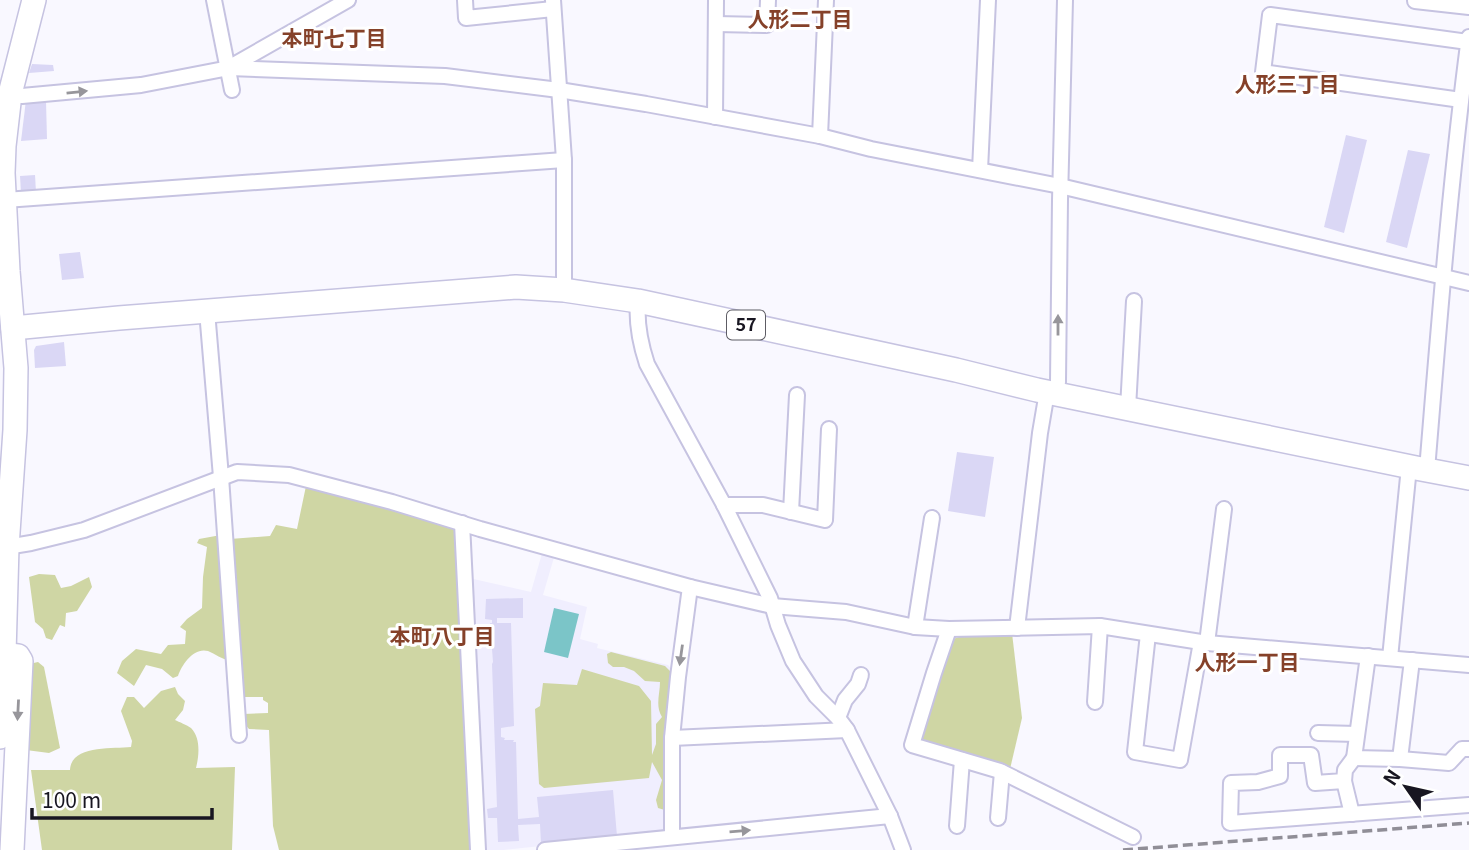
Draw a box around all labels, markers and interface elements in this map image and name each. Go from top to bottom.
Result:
district label: 人形二丁目 [748,3,853,33]
district label: 本町七丁目 [282,22,387,52]
district label: 人形三丁目 [1235,68,1340,98]
one-way arrow [67,86,89,97]
road number: 57 [727,310,765,340]
one-way arrow [1052,314,1064,336]
district label: 本町八丁目 [390,620,495,650]
one-way arrow [675,644,686,666]
district label: 人形一丁目 [1195,646,1300,676]
one-way arrow [13,699,24,721]
north arrow [1371,752,1441,822]
text: N [1375,763,1406,790]
scale bar [32,776,212,820]
text: 100 m [42,784,101,814]
one-way arrow [729,825,751,836]

